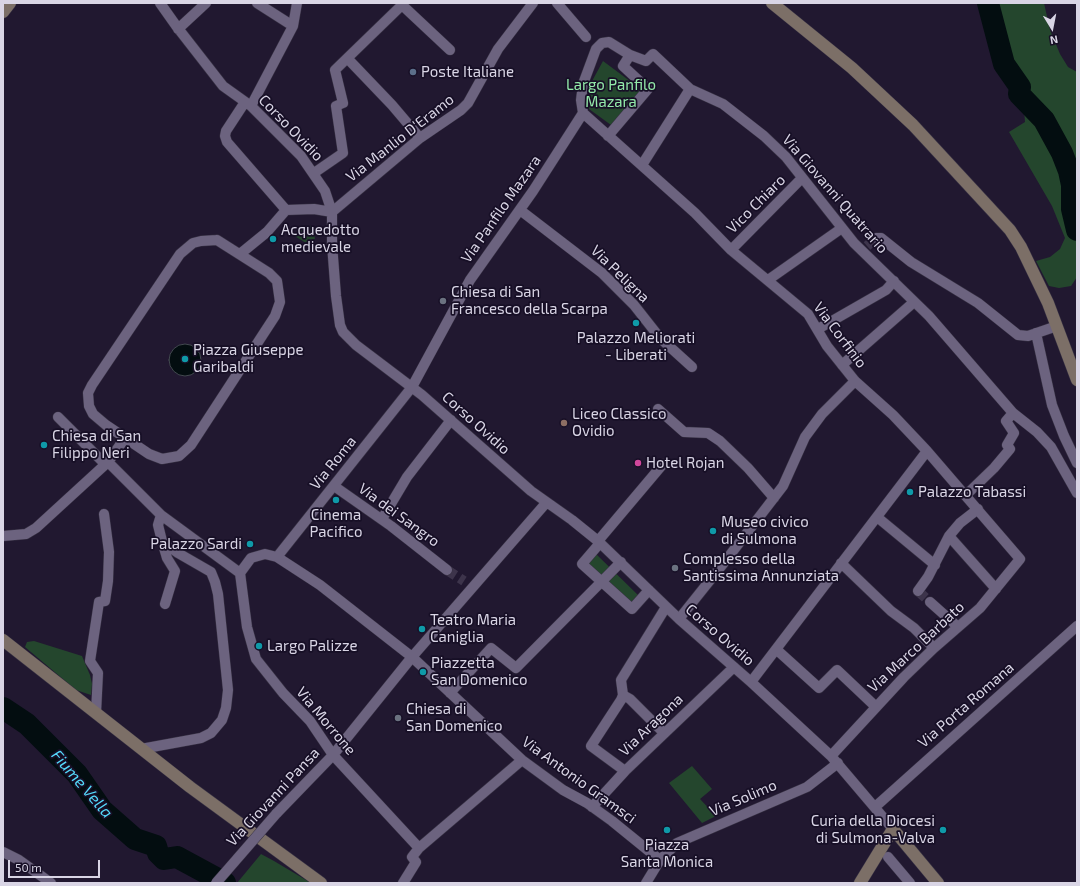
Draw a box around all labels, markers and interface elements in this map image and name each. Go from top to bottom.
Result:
north arrow [1032,8,1072,48]
text: N [1049,33,1059,47]
place label: Poste Italiane [421,63,514,81]
marker: Poste Italiane [408,67,418,77]
park label: Largo Panfilo Mazara [566,76,656,111]
street label: Via Manlio D'Eramo [342,90,458,186]
street label: Corso Ovidio [255,91,327,165]
street label: Via Giovanni Quatrario [778,131,892,257]
street label: Via Panfilo Mazara [457,152,545,266]
street label: Vico Chiaro [723,171,789,237]
place label: Acquedotto medievale [281,221,360,256]
marker: Acquedotto medievale [268,234,278,244]
street label: Via Peligna [587,242,653,306]
place label: Chiesa di San Francesco della Scarpa [451,283,608,318]
marker: Chiesa di San Francesco della Scarpa [438,296,448,306]
street label: Via Corfinio [809,299,871,371]
marker: Palazzo Meliorati - Liberati [631,318,641,328]
place label: Palazzo Meliorati - Liberati [577,329,695,364]
place label: Piazza Giuseppe Garibaldi [193,341,304,376]
marker: Piazza Giuseppe Garibaldi [180,354,190,364]
street label: Corso Ovidio [438,388,514,458]
place label: Liceo Classico Ovidio [572,405,666,440]
marker: Liceo Classico Ovidio [559,418,569,428]
place label: Chiesa di San Filippo Neri [52,427,141,462]
street label: Via Roma [306,433,360,493]
marker: Chiesa di San Filippo Neri [39,440,49,450]
place label: Hotel Rojan [646,454,725,472]
marker: Hotel Rojan [633,458,643,468]
street label: Via dei Sangro [355,479,443,551]
place label: Palazzo Tabassi [918,483,1026,501]
marker: Palazzo Tabassi [905,487,915,497]
marker: Cinema Pacifico [331,495,341,505]
place label: Cinema Pacifico [310,506,362,541]
place label: Museo civico di Sulmona [721,513,809,548]
marker: Museo civico di Sulmona [708,526,718,536]
place label: Palazzo Sardi [150,535,242,553]
marker: Palazzo Sardi [245,539,255,549]
place label: Complesso della Santissima Annunziata [683,550,839,585]
marker: Complesso della Santissima Annunziata [670,563,680,573]
street label: Via Marco Barbato [864,598,968,696]
street label: Corso Ovidio [682,600,758,670]
place label: Teatro Maria Caniglia [430,611,516,646]
marker: Teatro Maria Caniglia [417,624,427,634]
place label: Largo Palizze [267,637,358,655]
marker: Largo Palizze [254,641,264,651]
place label: Piazzetta San Domenico [431,654,528,689]
street label: Via Porta Romana [914,658,1018,752]
marker: Piazzetta San Domenico [418,667,428,677]
street label: Via Morrone [292,683,360,759]
street label: Via Aragona [615,690,687,760]
place label: Chiesa di San Domenico [406,700,503,735]
marker: Chiesa di San Domenico [393,713,403,723]
street label: Via Antonio Gramsci [518,733,640,827]
street label: Via Giovanni Pansa [223,744,323,850]
water label: Fiume Vella [47,746,117,822]
street label: Via Solimo [707,776,779,820]
place label: Curia della Diocesi di Sulmona-Valva [811,812,935,847]
marker: Piazza Santa Monica [662,825,672,835]
marker: Curia della Diocesi di Sulmona-Valva [938,825,948,835]
place label: Piazza Santa Monica [621,836,713,871]
scale bar [10,852,102,878]
text: 50 m [15,860,42,874]

